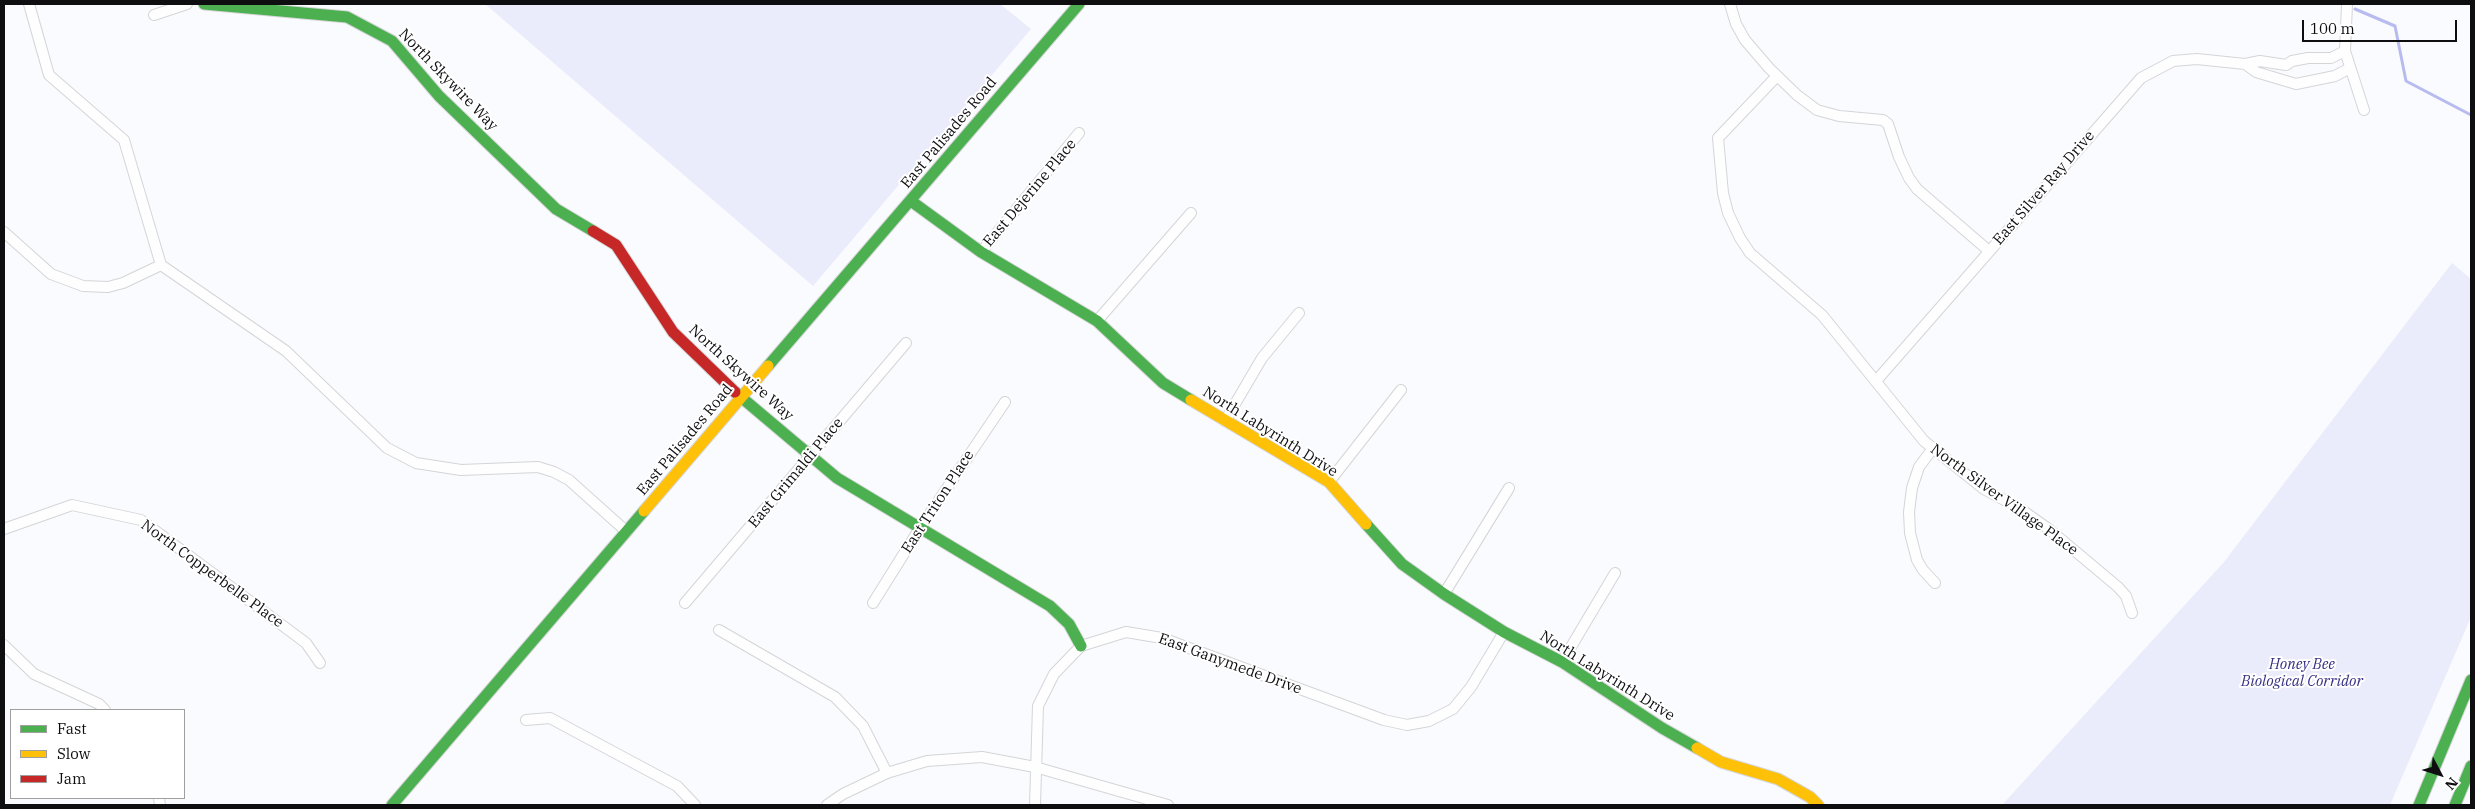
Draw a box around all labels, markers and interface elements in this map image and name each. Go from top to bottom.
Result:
scale bar [2305,10,2460,42]
text: 100 m [2310,19,2355,38]
street label: North Skywire Way [395,25,501,135]
street label: East Palisades Road [897,74,1001,192]
street label: East Silver Ray Drive [1990,127,2098,249]
street label: East Dejerine Place [980,135,1080,251]
street label: North Skywire Way [685,321,797,425]
street label: East Palisades Road [633,381,737,499]
street label: North Labyrinth Drive [1199,383,1341,481]
street label: East Grimaldi Place [745,414,847,532]
street label: North Silver Village Place [1927,440,2081,560]
street label: East Triton Place [898,447,978,557]
street label: North Copperbelle Place [137,516,287,632]
street label: North Labyrinth Drive [1536,627,1678,725]
street label: East Ganymede Drive [1156,630,1304,698]
park label: Honey Bee Biological Corridor [2241,656,2363,691]
legend [10,709,185,799]
text: Fast [57,719,87,738]
text: Slow [57,744,90,763]
north arrow [2415,749,2465,799]
text: Jam [57,769,86,788]
text: N [2441,774,2462,794]

